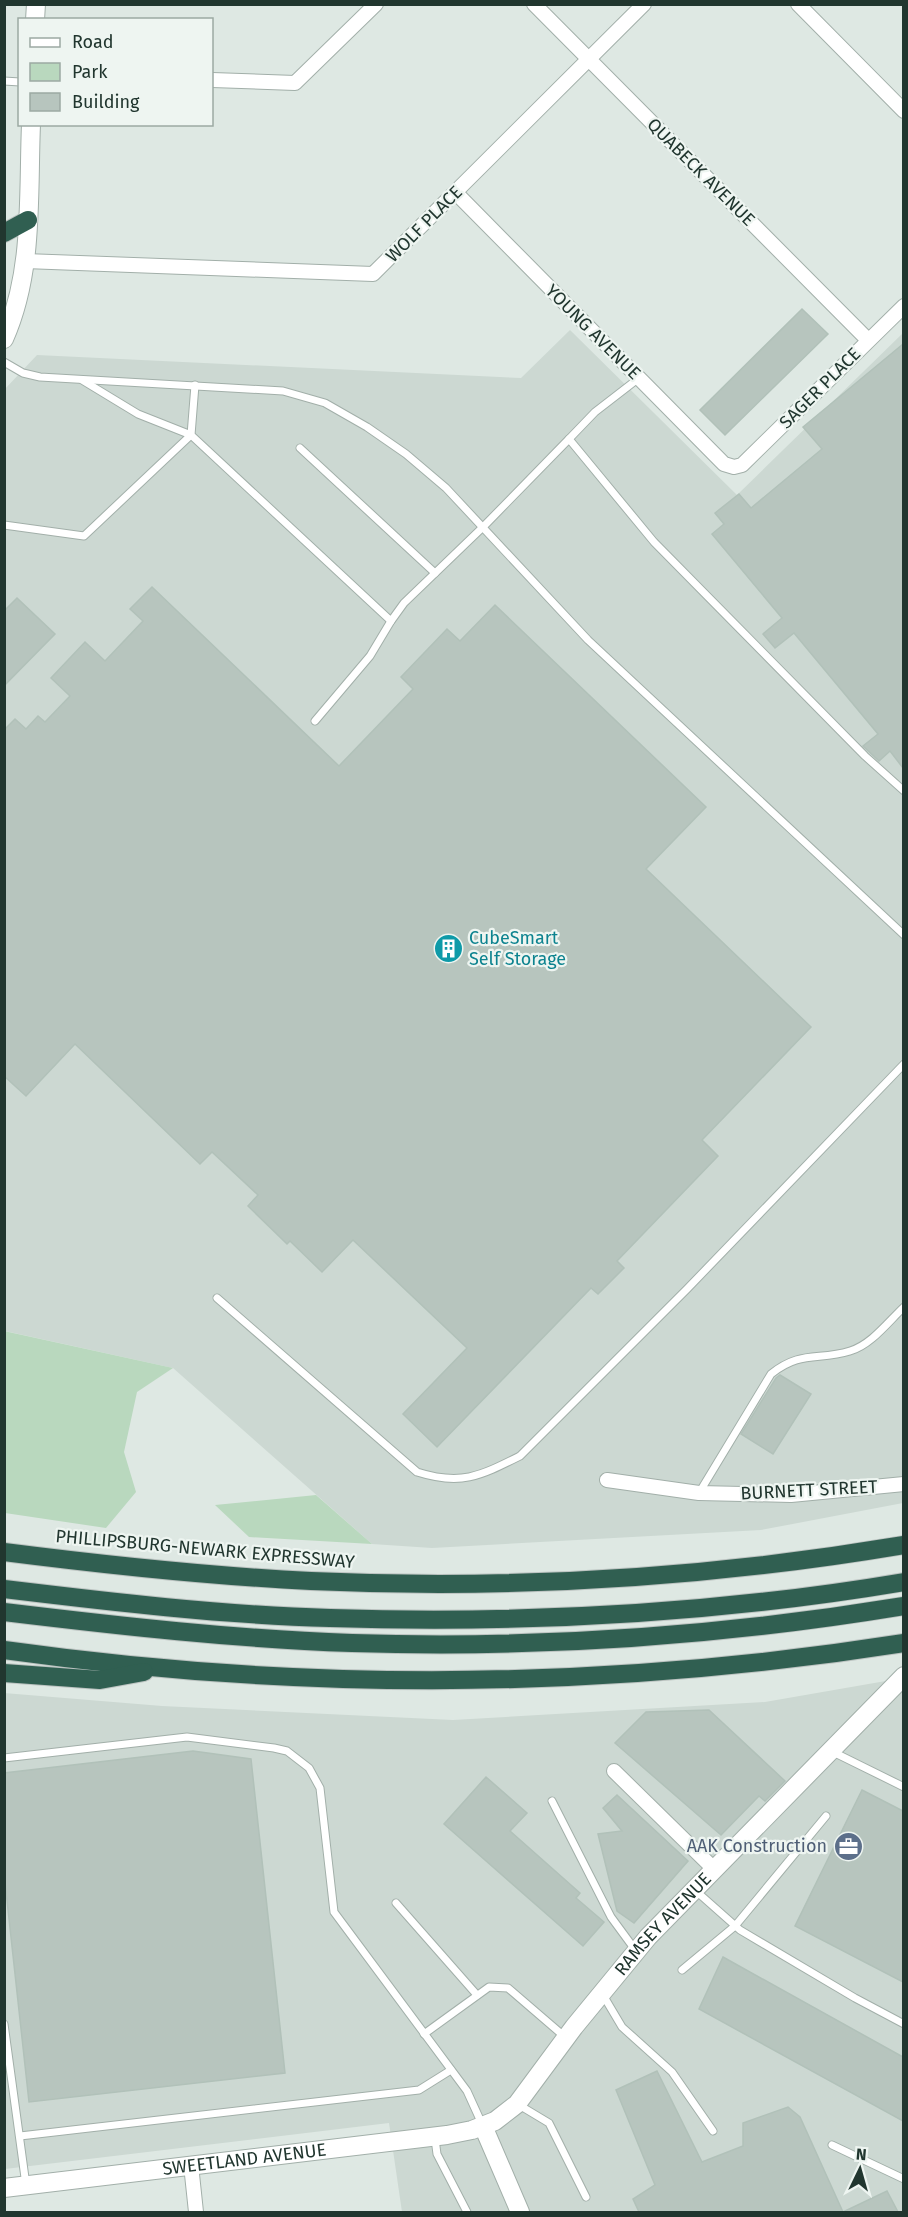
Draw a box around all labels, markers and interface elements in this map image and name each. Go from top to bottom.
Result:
legend [18,18,213,126]
text: Road [72,31,114,53]
text: Park [72,61,108,83]
text: Building [72,91,140,113]
street label: QUABECK AVENUE [642,113,760,231]
street label: WOLF PLACE [381,181,467,267]
street label: YOUNG AVENUE [541,280,645,384]
street label: SAGER PLACE [775,343,865,433]
place label: CubeSmart Self Storage [469,927,566,970]
building icon: CubeSmart Self Storage [432,932,464,964]
street label: BURNETT STREET [740,1475,879,1505]
street label: PHILLIPSBURG-NEWARK EXPRESSWAY [54,1525,356,1573]
office icon: AAK Construction [832,1830,864,1862]
place label: AAK Construction [687,1835,827,1857]
street label: RAMSEY AVENUE [610,1868,716,1980]
street label: SWEETLAND AVENUE [161,2139,327,2180]
north arrow [830,2139,890,2199]
text: N [855,2145,867,2164]

